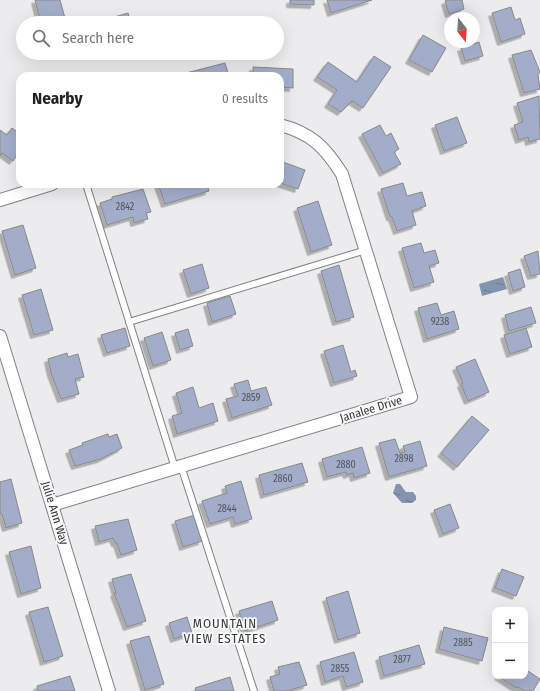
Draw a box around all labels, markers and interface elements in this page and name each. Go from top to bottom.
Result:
north arrow [444,12,480,48]
search box [16,16,284,60]
icon: search [30,27,52,49]
text: Search here [62,29,134,47]
text: Nearby [32,88,83,109]
text: 0 results [222,91,268,106]
house number: 2842 [116,201,135,213]
house number: 9238 [431,316,449,328]
house number: 2859 [242,392,260,404]
street label: Janalee Drive [338,393,404,425]
house number: 2898 [394,453,414,465]
house number: 2880 [336,459,356,471]
house number: 2860 [273,473,293,485]
street label: Julie Ann Way [39,479,72,547]
house number: 2844 [217,503,237,515]
map controls [492,607,528,679]
button: + [492,607,528,643]
district label: MOUNTAIN VIEW ESTATES [183,616,267,646]
house number: 2885 [454,637,473,649]
button: − [492,643,528,679]
house number: 2877 [393,654,411,666]
house number: 2855 [331,663,350,675]

